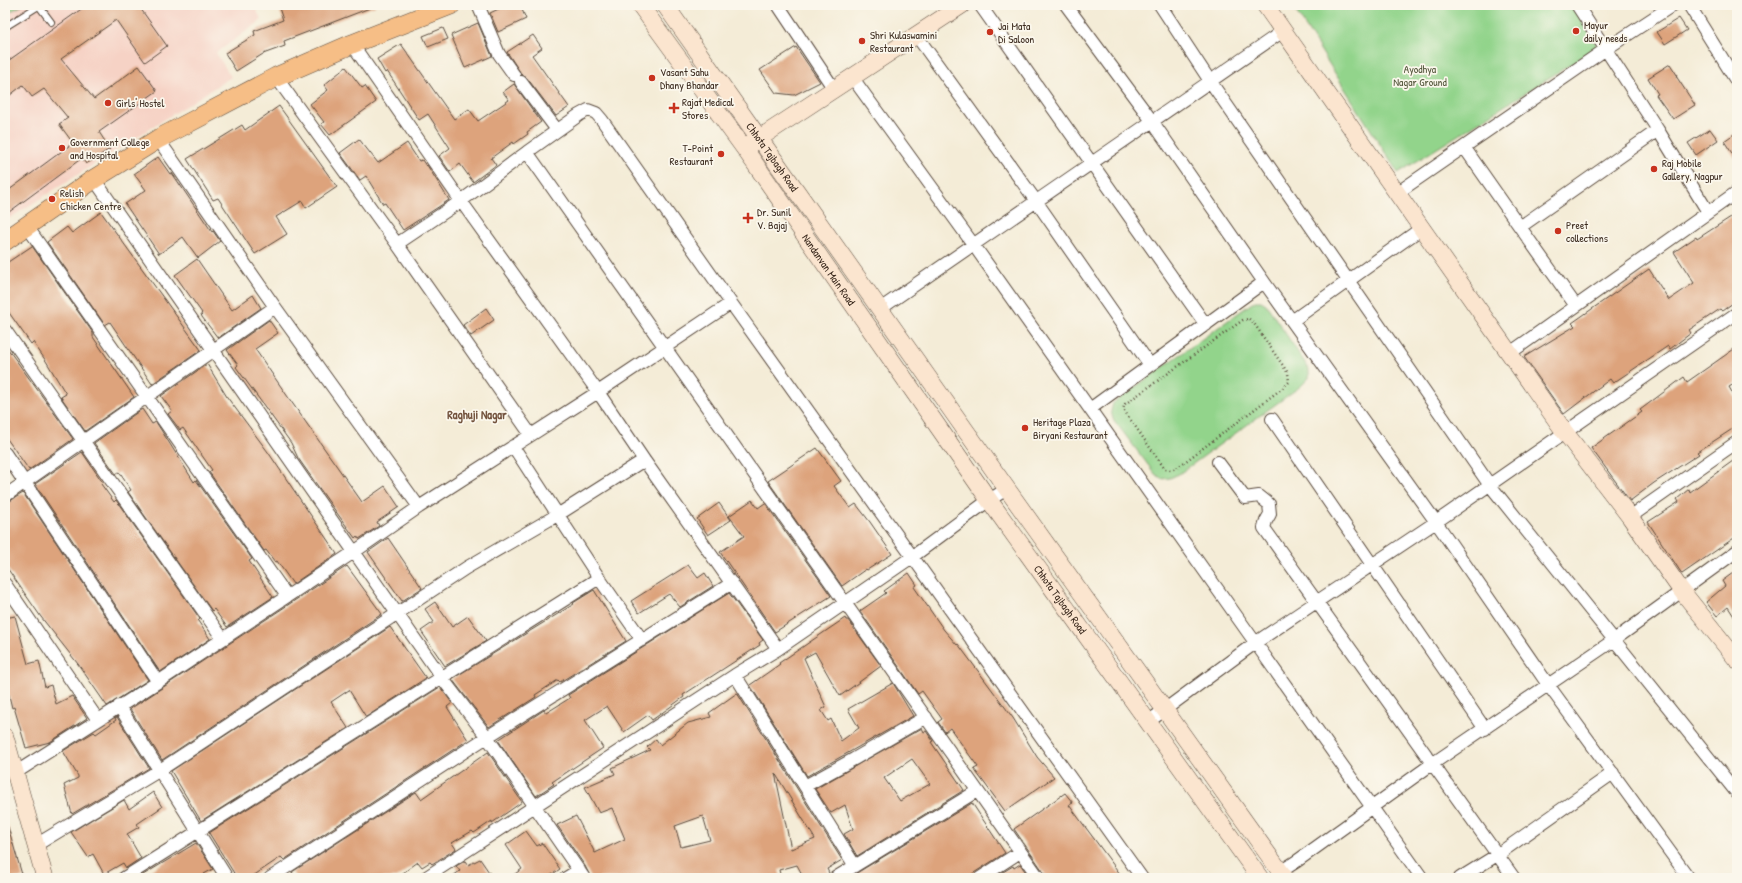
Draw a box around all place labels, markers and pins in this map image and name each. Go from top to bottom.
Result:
place label: Mayur daily needs [1584,18,1627,45]
place label: Jai Mata Di Saloon [998,19,1034,46]
marker: Mayur daily needs [1571,26,1581,36]
marker: Jai Mata Di Saloon [985,27,995,37]
place label: Shri Kulaswamini Restaurant [870,28,937,55]
marker: Shri Kulaswamini Restaurant [857,36,867,46]
place label: Vasant Sahu Dhany Bhandar [660,65,719,92]
marker: Vasant Sahu Dhany Bhandar [647,73,657,83]
place label: Rajat Medical Stores [682,95,734,122]
place label: Girls' Hostel [116,96,164,110]
marker: Girls' Hostel [103,98,113,108]
marker: Rajat Medical Stores [669,103,679,113]
place label: Government College and Hospital [70,135,150,162]
place label: T-Point Restaurant [670,141,713,168]
marker: Government College and Hospital [57,143,67,153]
marker: T-Point Restaurant [716,149,726,159]
place label: Raj Mobile Gallery, Nagpur [1662,156,1724,183]
marker: Raj Mobile Gallery, Nagpur [1649,164,1659,174]
place label: Relish Chicken Centre [60,186,122,213]
marker: Relish Chicken Centre [47,194,57,204]
place label: Dr. Sunil V. Bajaj [757,205,791,232]
marker: Dr. Sunil V. Bajaj [742,212,754,224]
place label: Preet collections [1566,218,1608,245]
marker: Preet collections [1553,226,1563,236]
place label: Heritage Plaza Biryani Restaurant [1033,415,1108,442]
marker: Heritage Plaza Biryani Restaurant [1020,423,1030,433]

